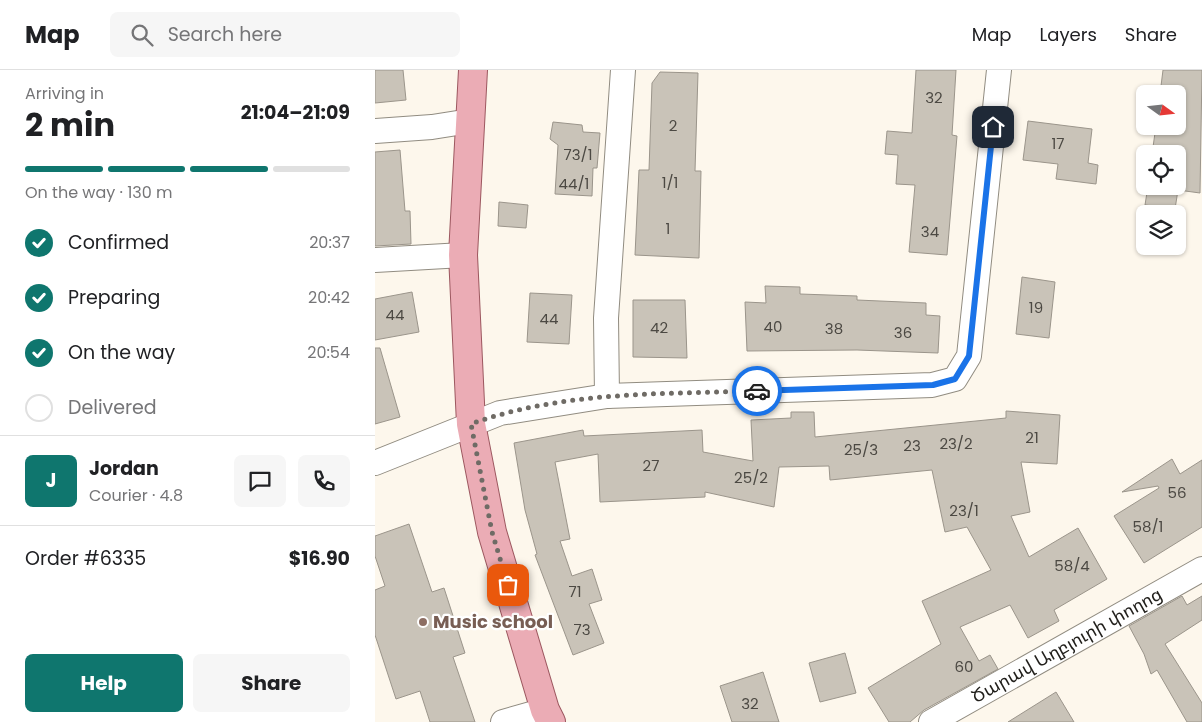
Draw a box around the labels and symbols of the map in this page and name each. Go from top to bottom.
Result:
north arrow [1136,85,1186,135]
house number: 32 [925,87,943,108]
pin [972,106,1014,148]
house number: 2 [669,115,677,136]
house number: 17 [1052,133,1065,154]
house number: 73/1 [564,144,592,165]
house number: 1/1 [662,172,678,193]
house number: 44/1 [559,173,589,194]
house number: 1 [666,218,670,239]
house number: 34 [921,221,939,242]
house number: 19 [1029,297,1043,318]
house number: 44 [386,304,404,325]
house number: 44 [540,308,558,329]
house number: 40 [764,316,782,337]
house number: 42 [650,317,668,338]
house number: 38 [825,318,843,339]
house number: 36 [894,322,912,343]
courier [732,366,782,416]
house number: 21 [1025,427,1039,448]
house number: 23/2 [939,433,973,454]
house number: 23 [903,435,921,456]
house number: 25/3 [844,439,878,460]
house number: 27 [643,455,659,476]
house number: 25/2 [734,467,768,488]
house number: 56 [1168,482,1186,503]
house number: 23/1 [949,500,979,521]
house number: 58/1 [1133,516,1163,537]
house number: 58/4 [1054,555,1090,576]
pin [487,564,529,606]
house number: 71 [569,581,582,602]
street label: Ծարավ Աղբյուրի փողոց [967,581,1166,709]
place label: Music school [433,609,553,634]
marker: Music school [417,616,429,628]
house number: 73 [573,619,591,640]
house number: 60 [955,656,973,677]
house number: 32 [741,693,759,714]

